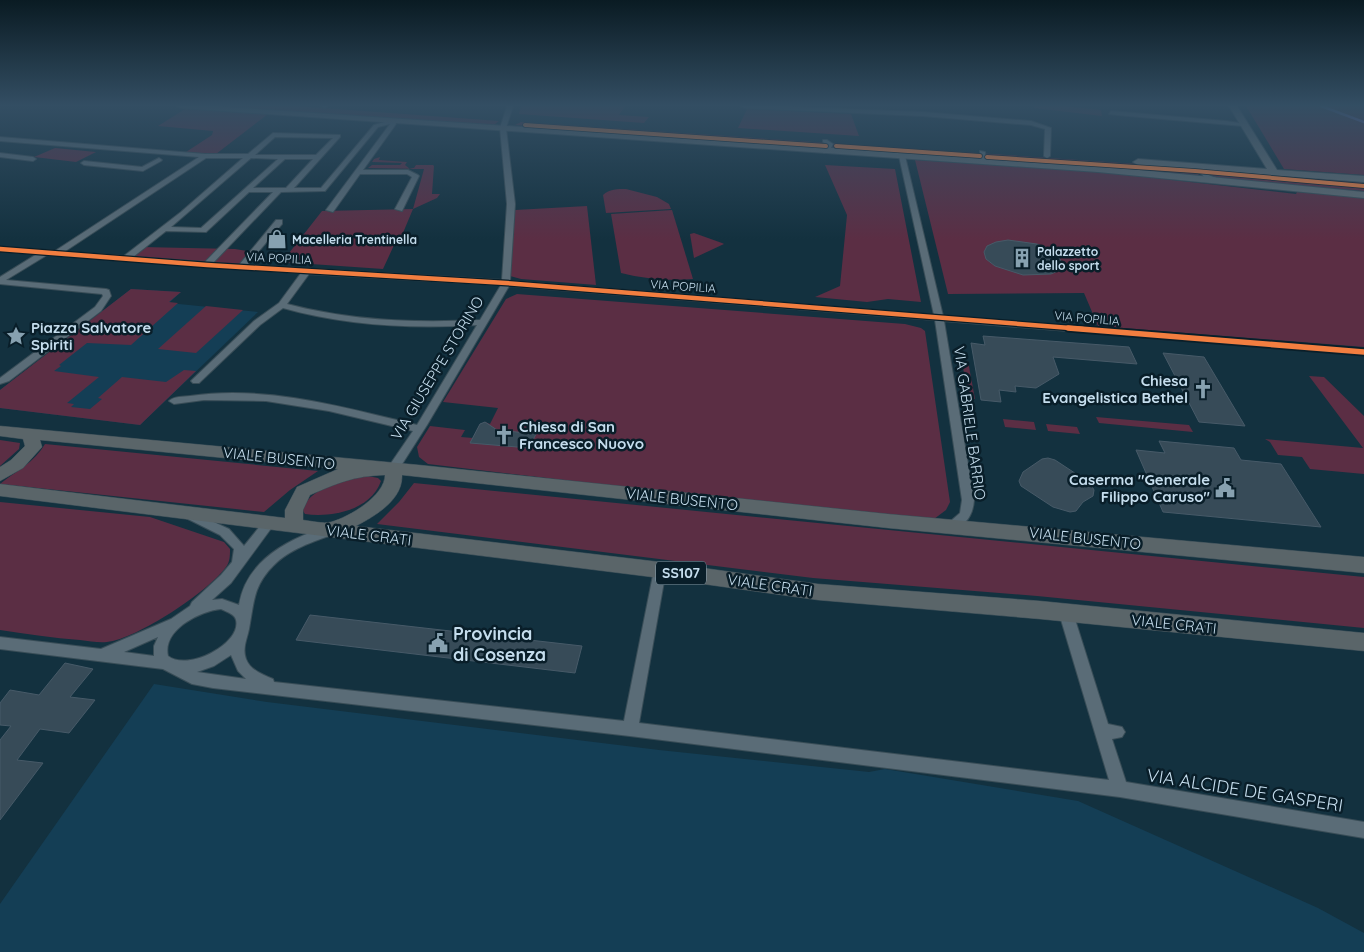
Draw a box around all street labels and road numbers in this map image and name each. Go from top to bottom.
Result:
street label: VIA POPILIA [246,249,312,267]
street label: VIA POPILIA [650,276,717,296]
street label: VIA GIUSEPPE STORINO [386,293,488,443]
street label: VIA POPILIA [1054,308,1121,328]
street label: VIA GABRIELE BARRIO [950,345,990,501]
street label: VIALE BUSENTO [222,443,336,473]
street label: VIALE BUSENTO [625,484,739,514]
street label: VIALE CRATI [325,520,413,550]
street label: VIALE BUSENTO [1028,523,1142,553]
road number: SS107 [656,562,706,584]
street label: VIALE CRATI [726,570,814,600]
street label: VIALE CRATI [1130,610,1218,638]
street label: VIA ALCIDE DE GASPERI [1145,763,1345,817]

